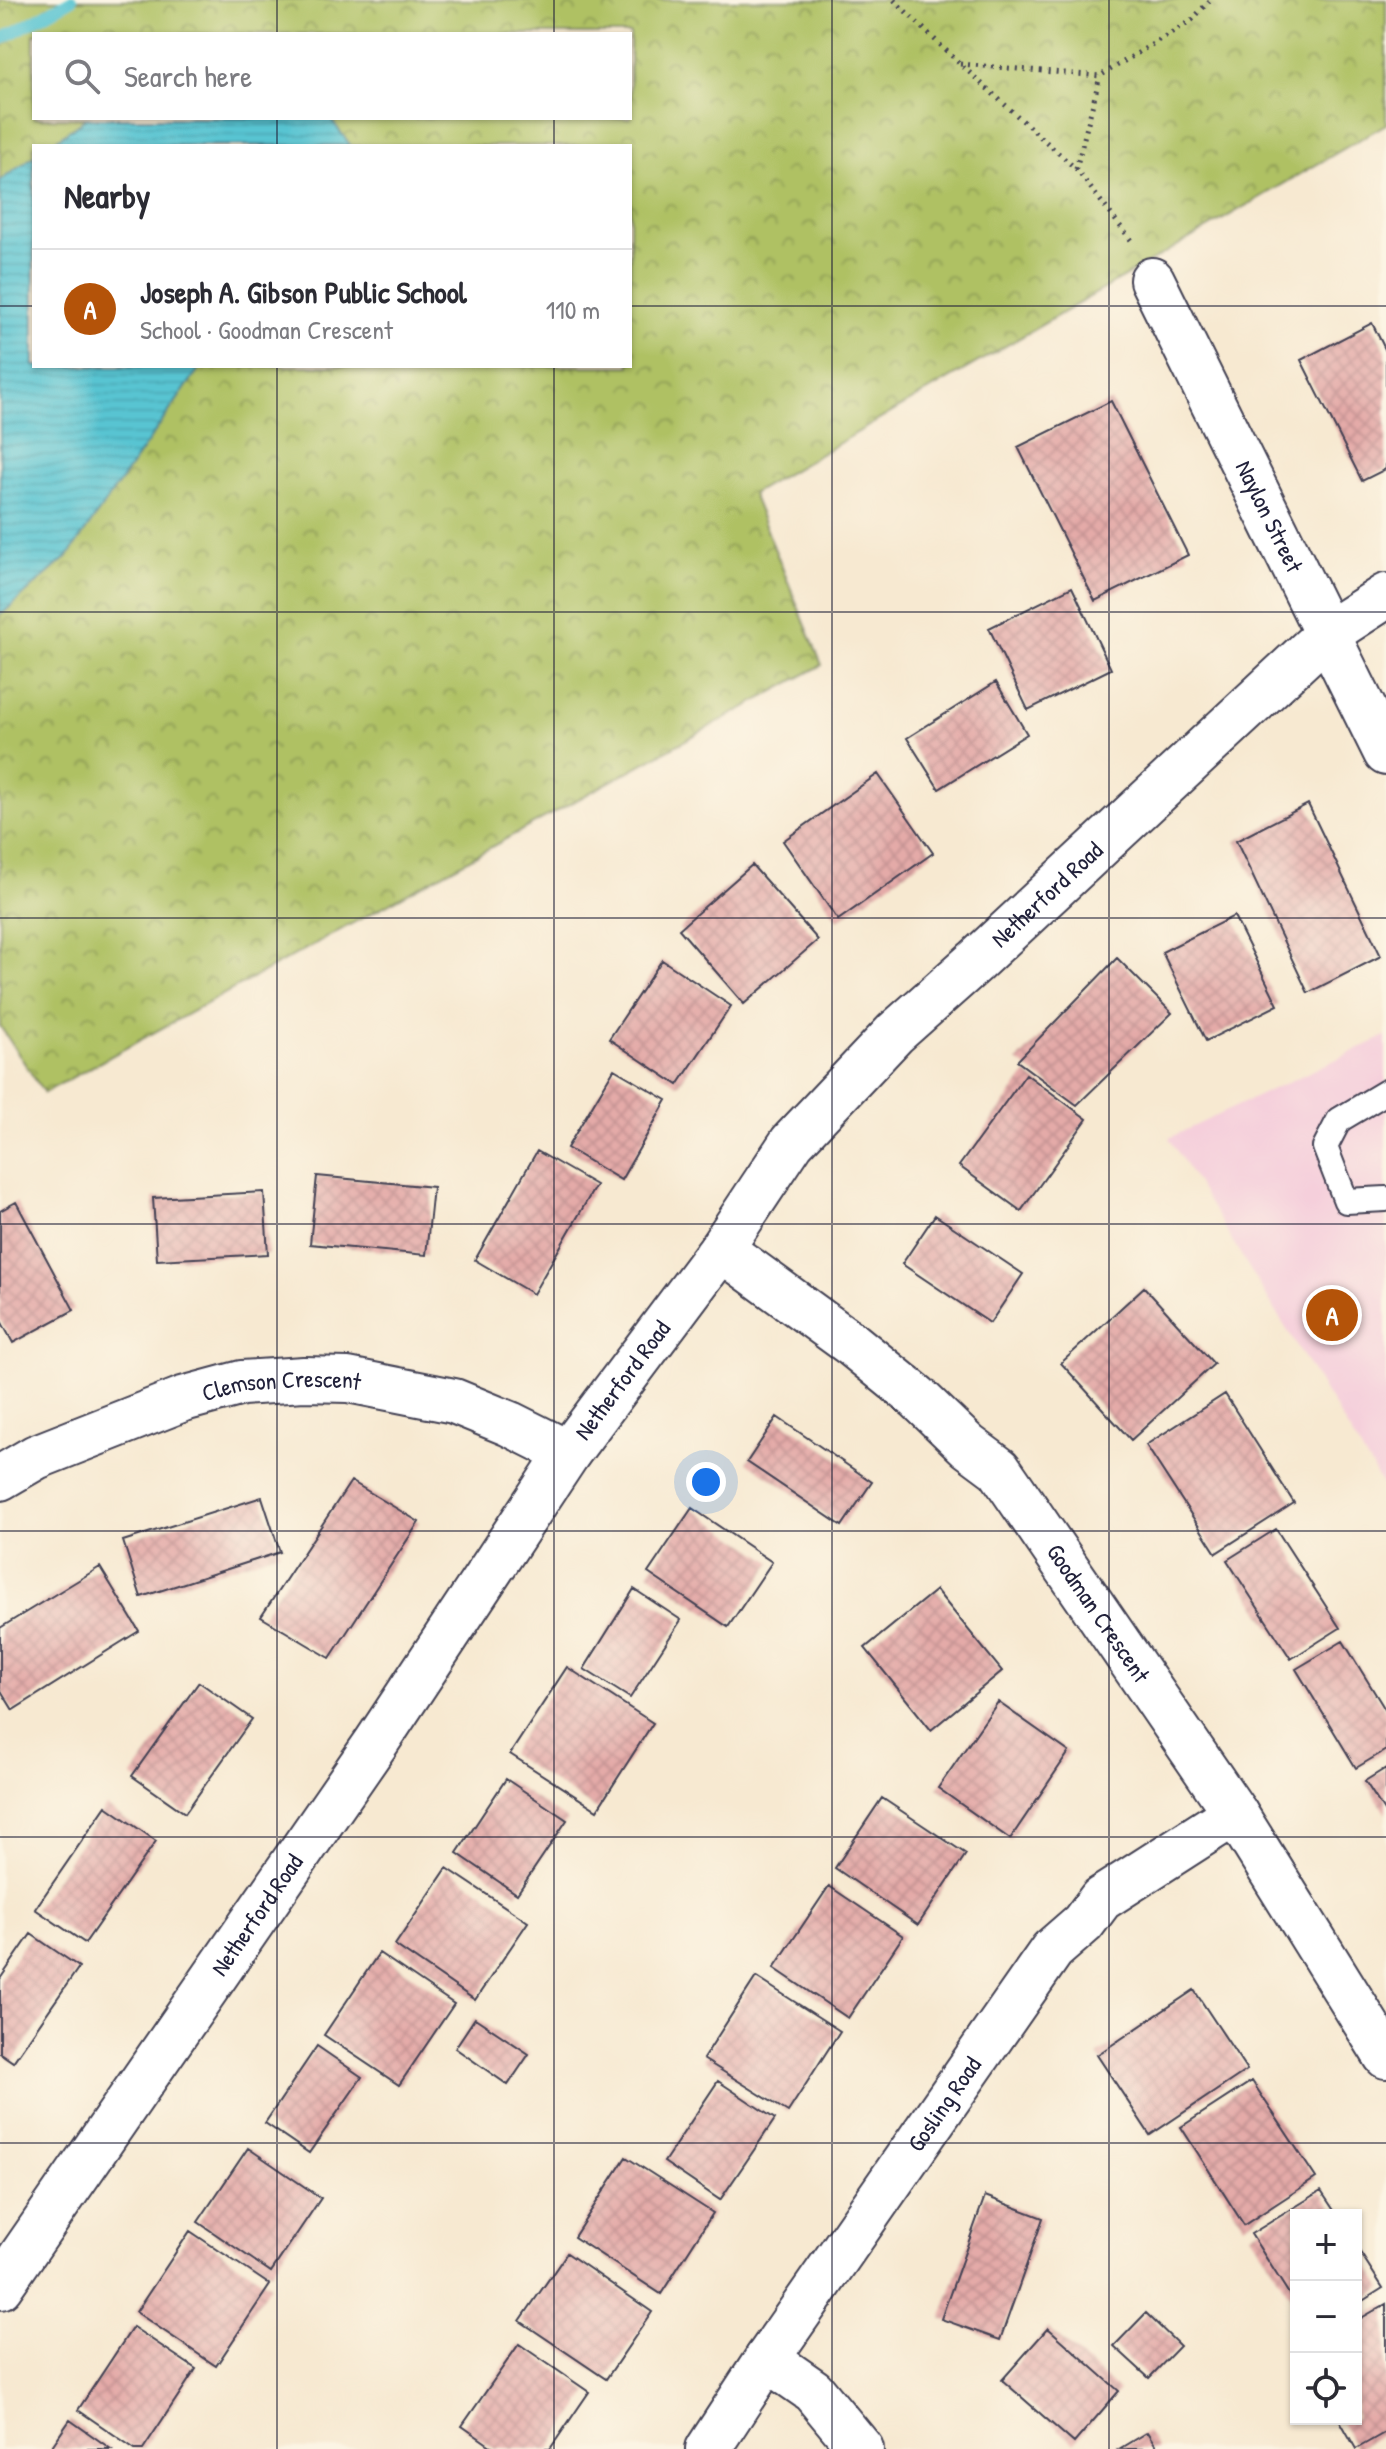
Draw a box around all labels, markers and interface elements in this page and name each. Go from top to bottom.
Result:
search box [32,32,632,120]
icon: search [60,54,104,98]
text: Search here [124,56,252,96]
text: Nearby [64,173,150,219]
text: Joseph A. Gibson Public School [140,272,467,312]
text: A [84,292,96,327]
text: 110 m [546,292,600,327]
text: School · Goodman Crescent [140,312,393,347]
street label: Naylon Street [1229,455,1311,578]
street label: Netherford Road [984,834,1109,954]
pin: A [1306,1285,1358,1345]
street label: Netherford Road [567,1314,677,1446]
street label: Clemson Crescent [198,1362,365,1408]
your location [686,1462,726,1502]
street label: Goodman Crescent [1040,1537,1158,1689]
street label: Netherford Road [203,1847,310,1982]
street label: Gosling Road [899,2050,988,2158]
map controls [1290,2209,1362,2425]
button: + [1290,2209,1362,2281]
button: − [1290,2281,1362,2353]
button: locate [1290,2353,1362,2425]

